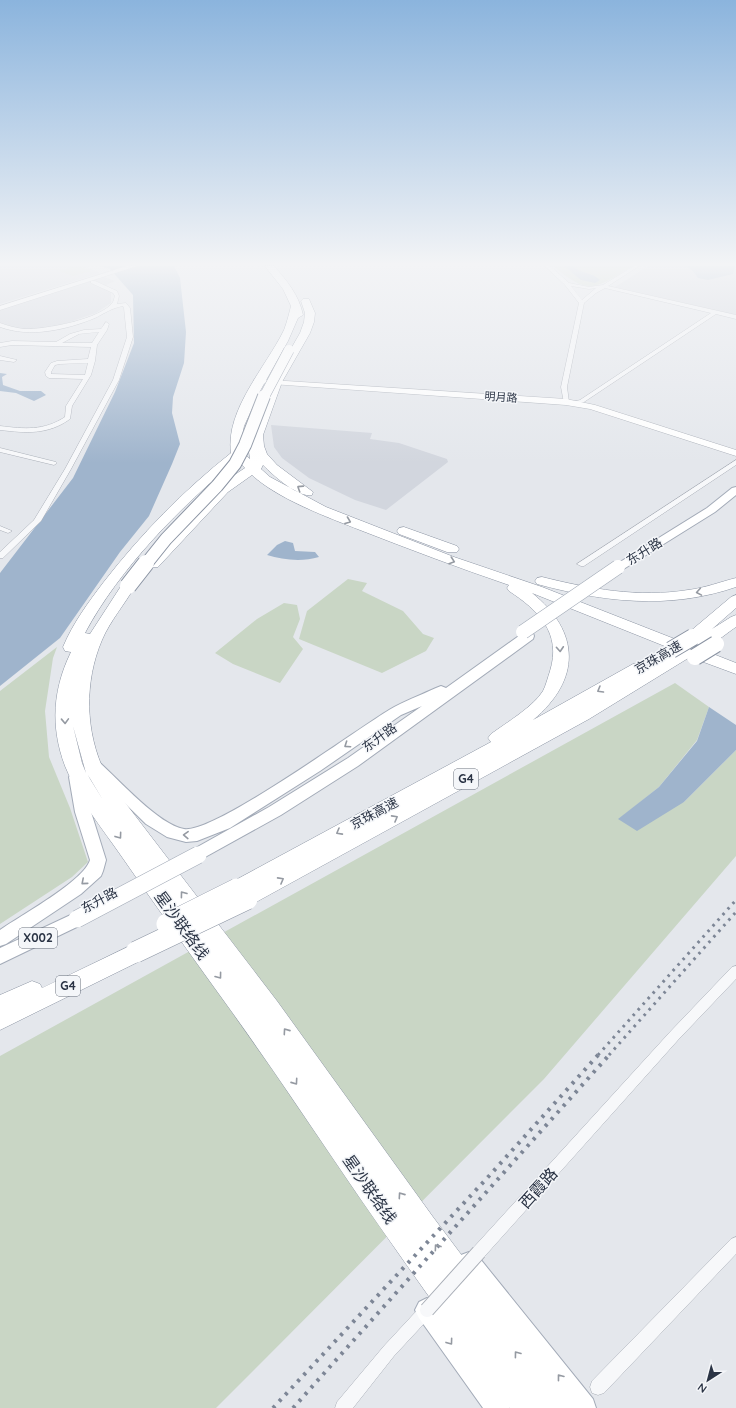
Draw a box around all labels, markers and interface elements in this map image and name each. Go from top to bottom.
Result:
street label: 明月路 [484,389,518,405]
one-way arrow [298,486,305,493]
one-way arrow [344,517,351,525]
street label: 东升路 [623,534,665,568]
one-way arrow [449,556,456,565]
one-way arrow [695,587,702,596]
street label: 京珠高速 [631,637,685,677]
one-way arrow [556,646,565,652]
one-way arrow [597,685,604,692]
one-way arrow [60,718,69,724]
street label: 东升路 [359,719,399,755]
one-way arrow [344,740,351,748]
road number: G4 [454,769,478,789]
street label: 京珠高速 [347,794,401,832]
one-way arrow [391,815,398,822]
one-way arrow [336,828,343,835]
one-way arrow [183,831,189,839]
one-way arrow [114,832,121,839]
one-way arrow [81,877,89,885]
one-way arrow [277,878,284,885]
street label: 东升路 [78,884,120,916]
street label: 星沙联络线 [150,887,214,963]
one-way arrow [180,891,187,898]
road number: X002 [19,928,57,948]
one-way arrow [215,972,222,979]
road number: G4 [56,976,80,996]
one-way arrow [283,1028,291,1035]
one-way arrow [290,1077,297,1084]
street label: 星沙联络线 [339,1150,401,1228]
street label: 西霞路 [515,1163,561,1213]
one-way arrow [398,1192,406,1199]
one-way arrow [435,1244,442,1251]
one-way arrow [445,1337,452,1344]
one-way arrow [514,1352,521,1359]
north arrow [688,1360,728,1400]
one-way arrow [558,1375,565,1382]
text: N [695,1380,710,1396]

